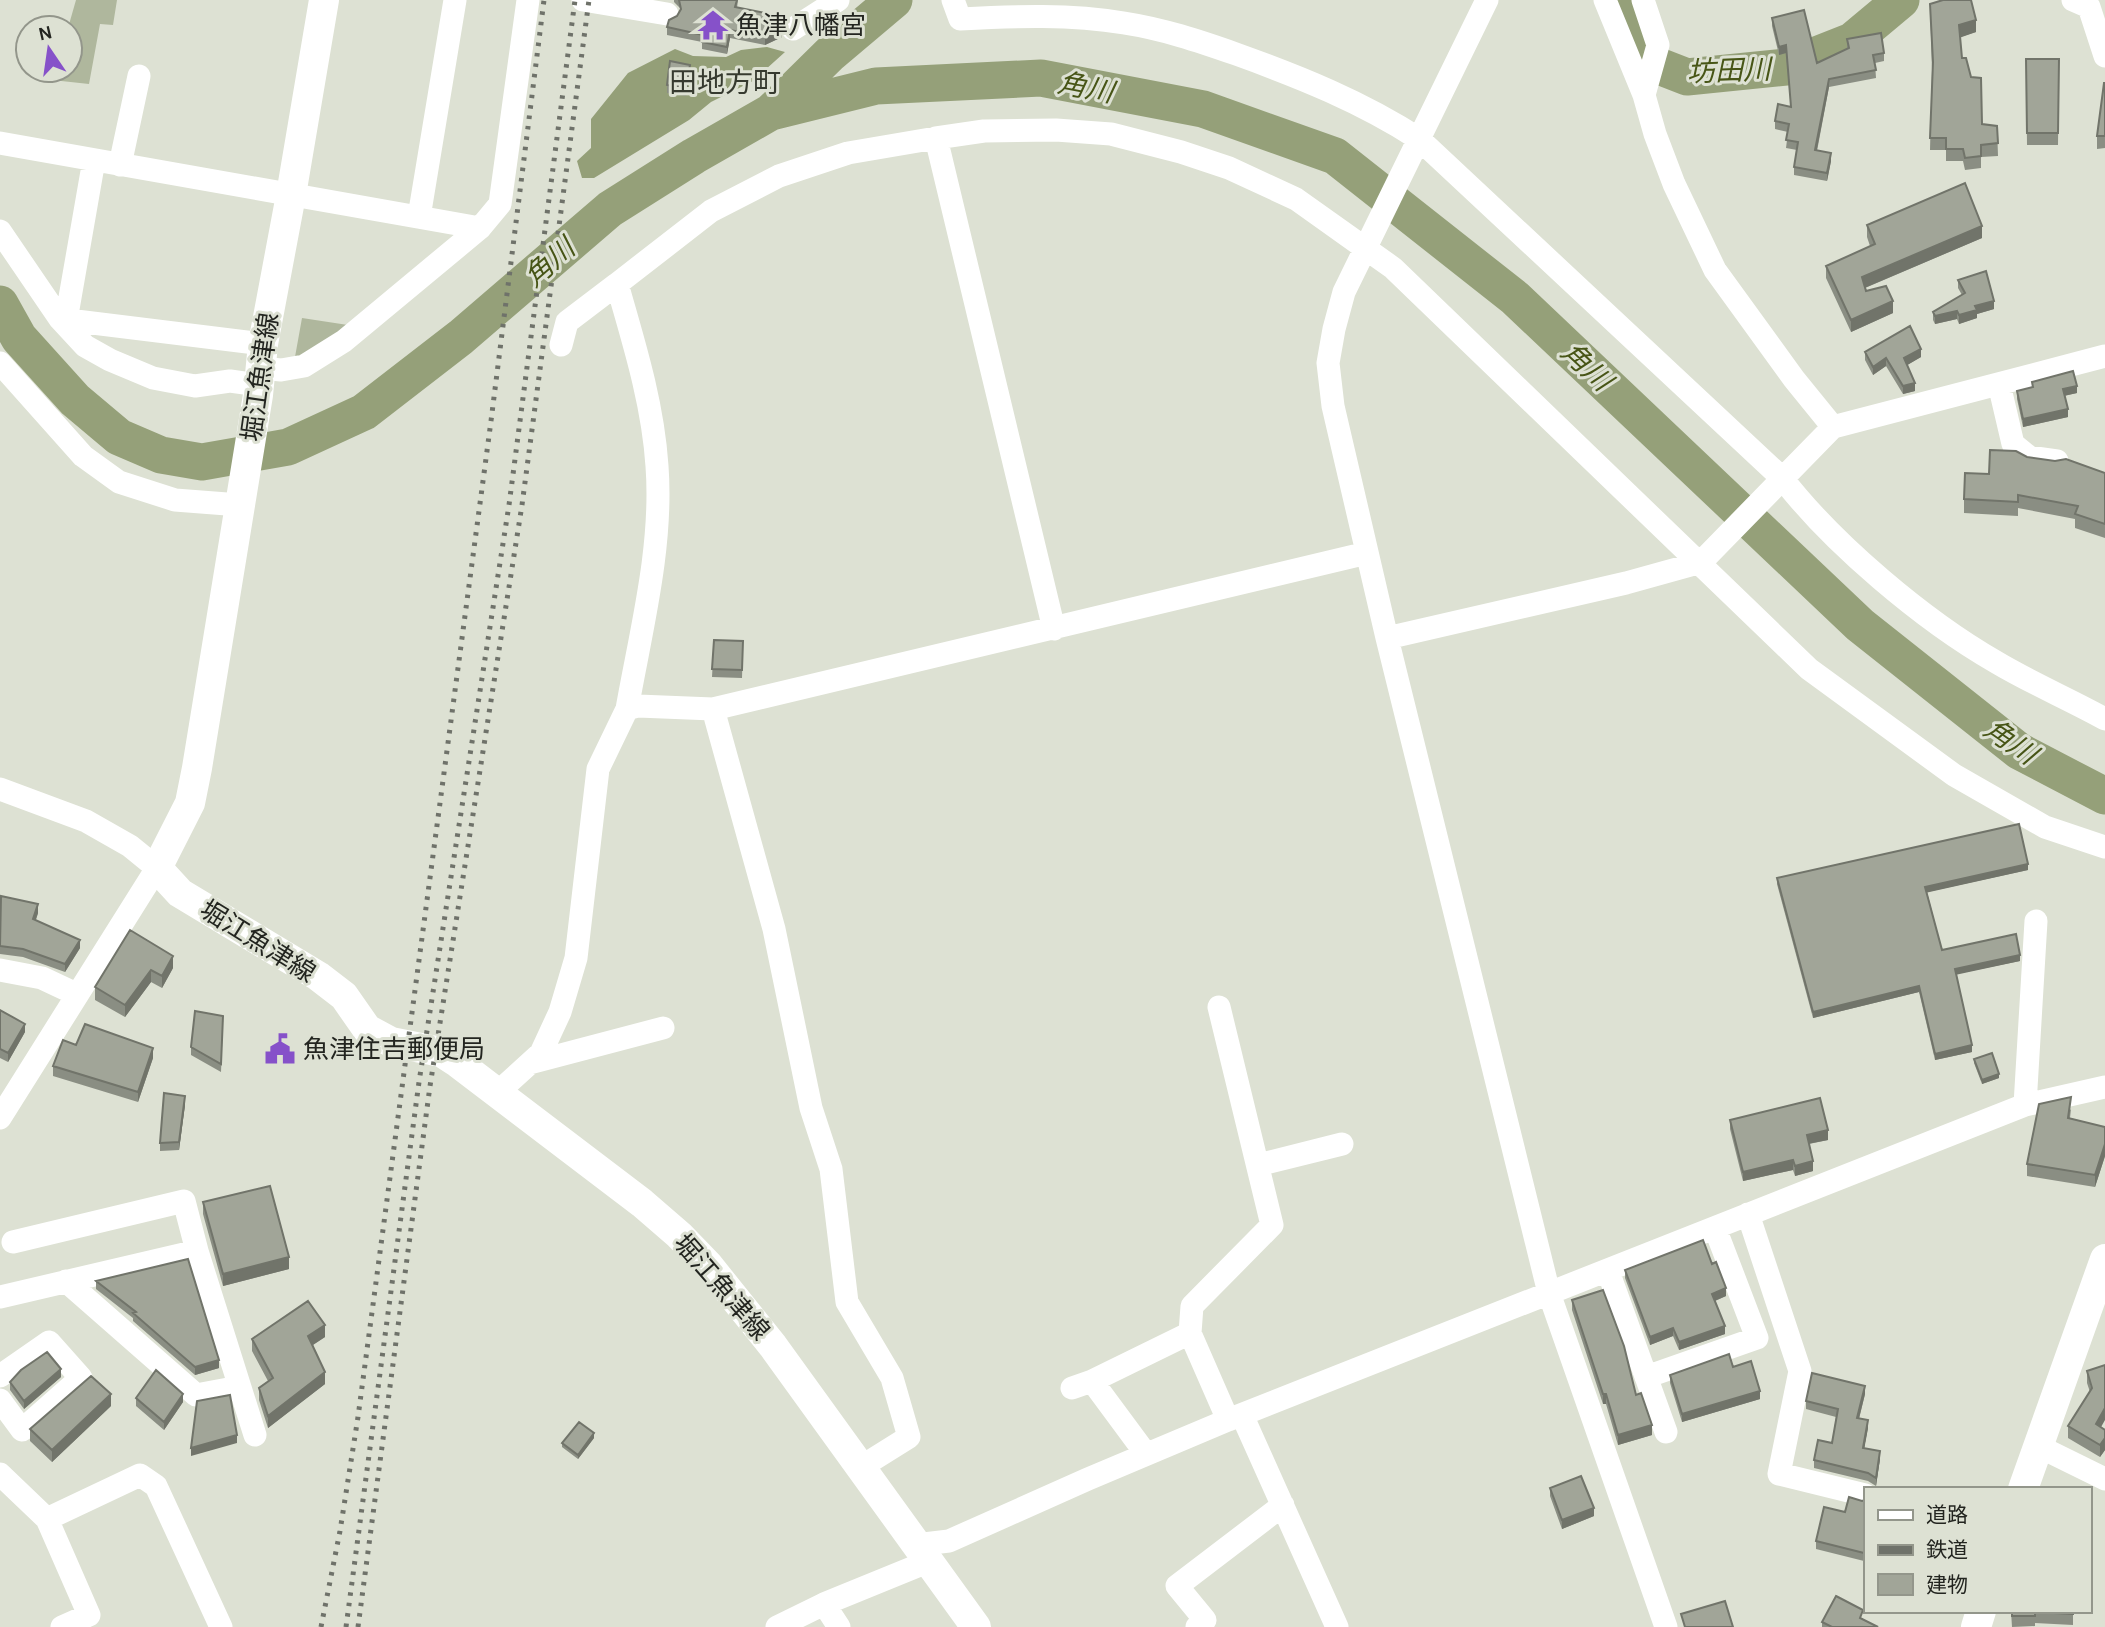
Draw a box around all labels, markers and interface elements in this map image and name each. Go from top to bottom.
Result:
temple icon: 魚津八幡宮 [696,8,730,42]
place label: 魚津八幡宮 [736,10,866,41]
north arrow [14,14,84,84]
text: N [36,21,55,46]
water label: 坊田川 [1686,52,1775,88]
district label: 田地方町 [669,66,781,99]
water label: 角川 [1055,66,1119,110]
water label: 角川 [517,230,584,293]
street label: 堀江魚津線 [236,311,285,444]
water label: 角川 [1555,335,1621,400]
water label: 角川 [1978,712,2046,773]
street label: 堀江魚津線 [194,894,321,989]
public building icon: 魚津住吉郵便局 [263,1032,297,1066]
place label: 魚津住吉郵便局 [303,1034,485,1065]
street label: 堀江魚津線 [667,1228,776,1347]
legend [1864,1487,2091,1613]
text: 道路 [1926,1503,1968,1527]
text: 鉄道 [1926,1538,1968,1562]
text: 建物 [1926,1573,1968,1597]

